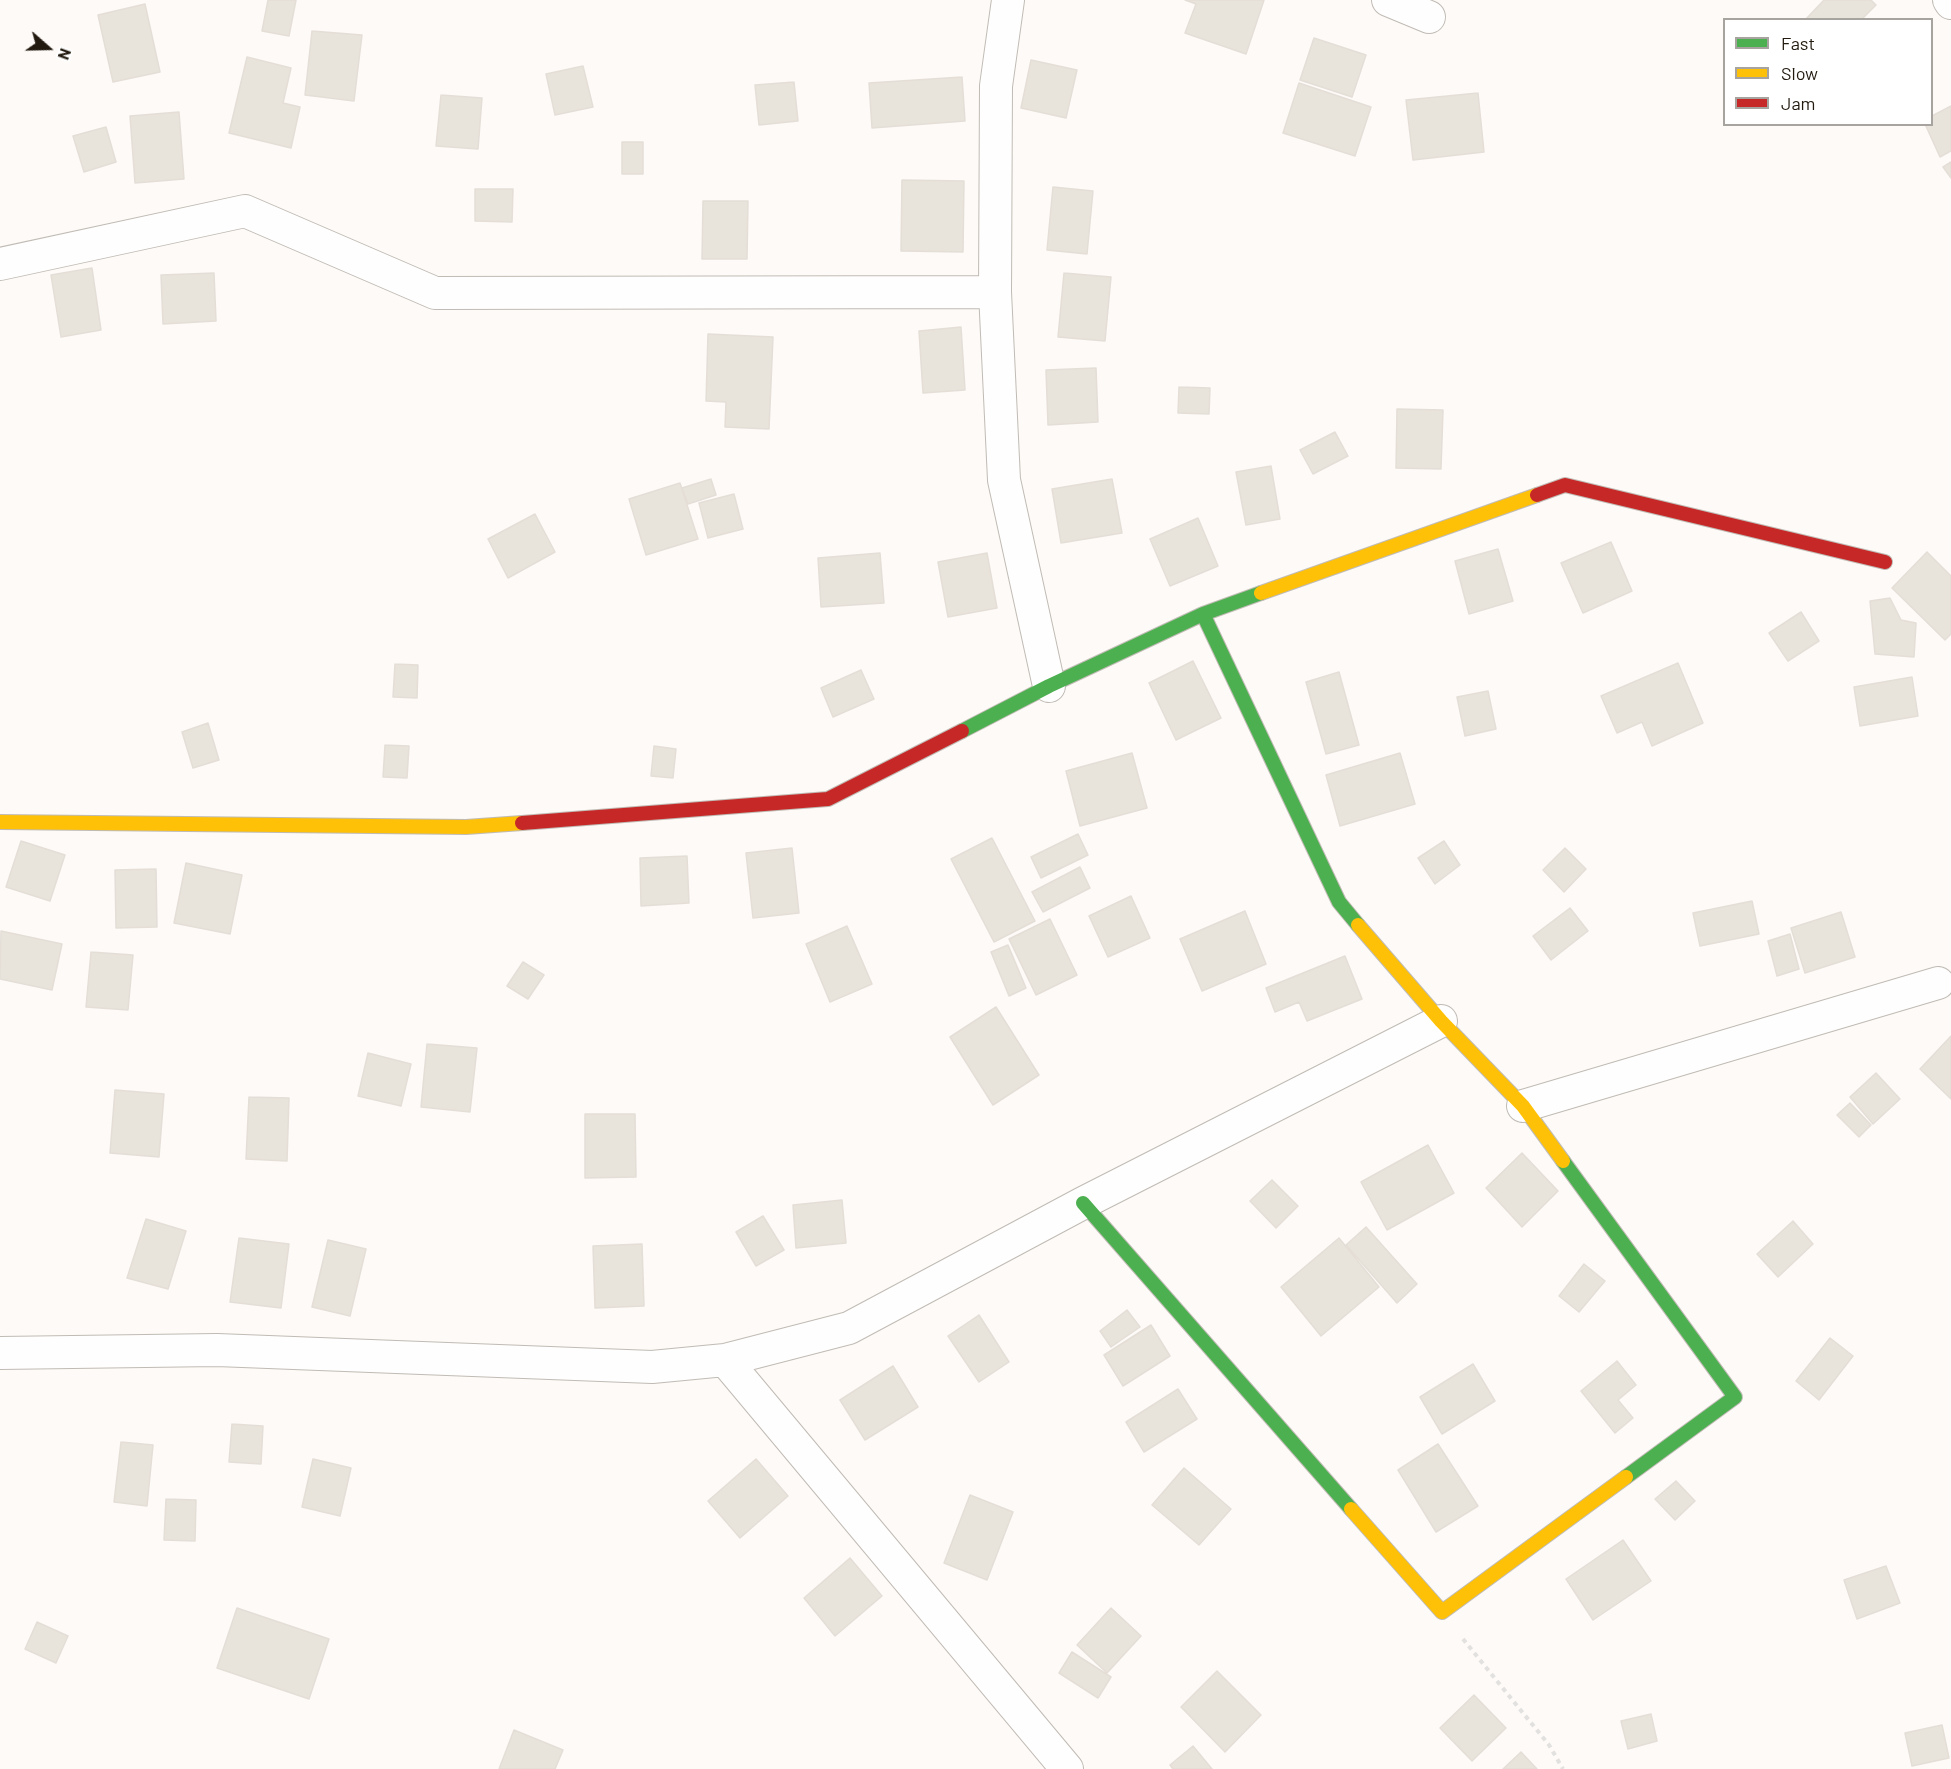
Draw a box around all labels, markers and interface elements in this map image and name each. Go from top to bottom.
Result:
north arrow [18,18,78,78]
legend [1723,18,1933,126]
text: Fast [1781,32,1815,54]
text: N [55,46,76,63]
text: Slow [1781,62,1818,84]
text: Jam [1781,92,1815,114]

